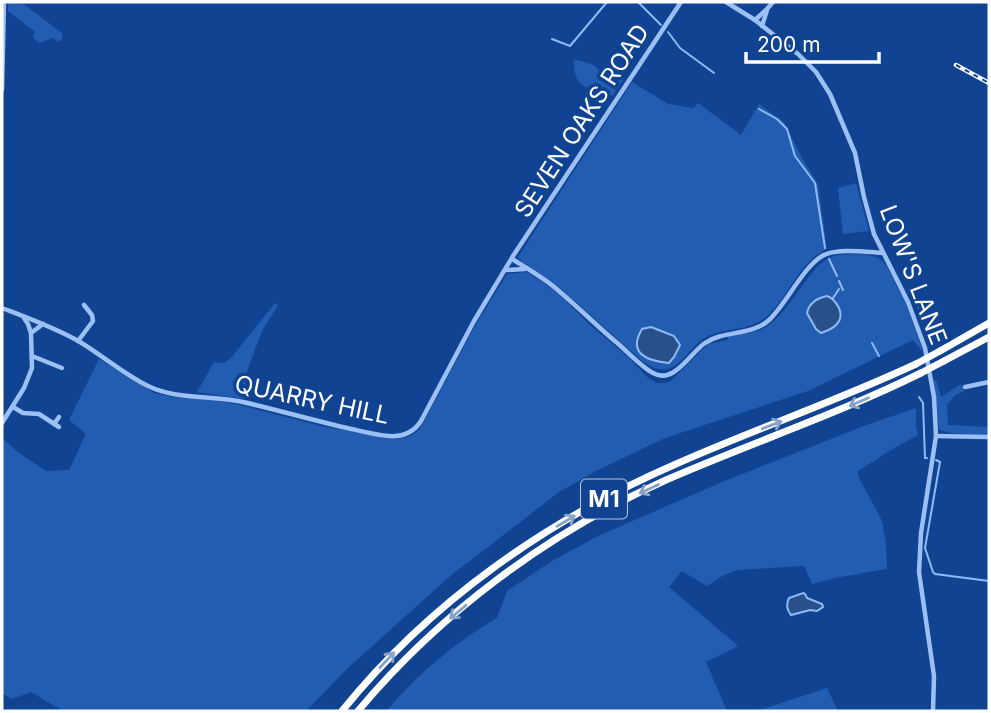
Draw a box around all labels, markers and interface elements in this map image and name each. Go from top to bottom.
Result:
street label: SEVEN OAKS ROAD [508,19,655,223]
scale bar [746,21,879,65]
text: 200 m [757,32,821,57]
street label: LOW'S LANE [874,201,953,349]
street label: QUARRY HILL [232,369,392,430]
one-way arrow [849,397,871,410]
one-way arrow [760,418,782,430]
road number: M1 [581,480,627,519]
one-way arrow [639,482,660,496]
one-way arrow [555,513,575,527]
one-way arrow [450,604,468,620]
one-way arrow [379,651,395,669]

